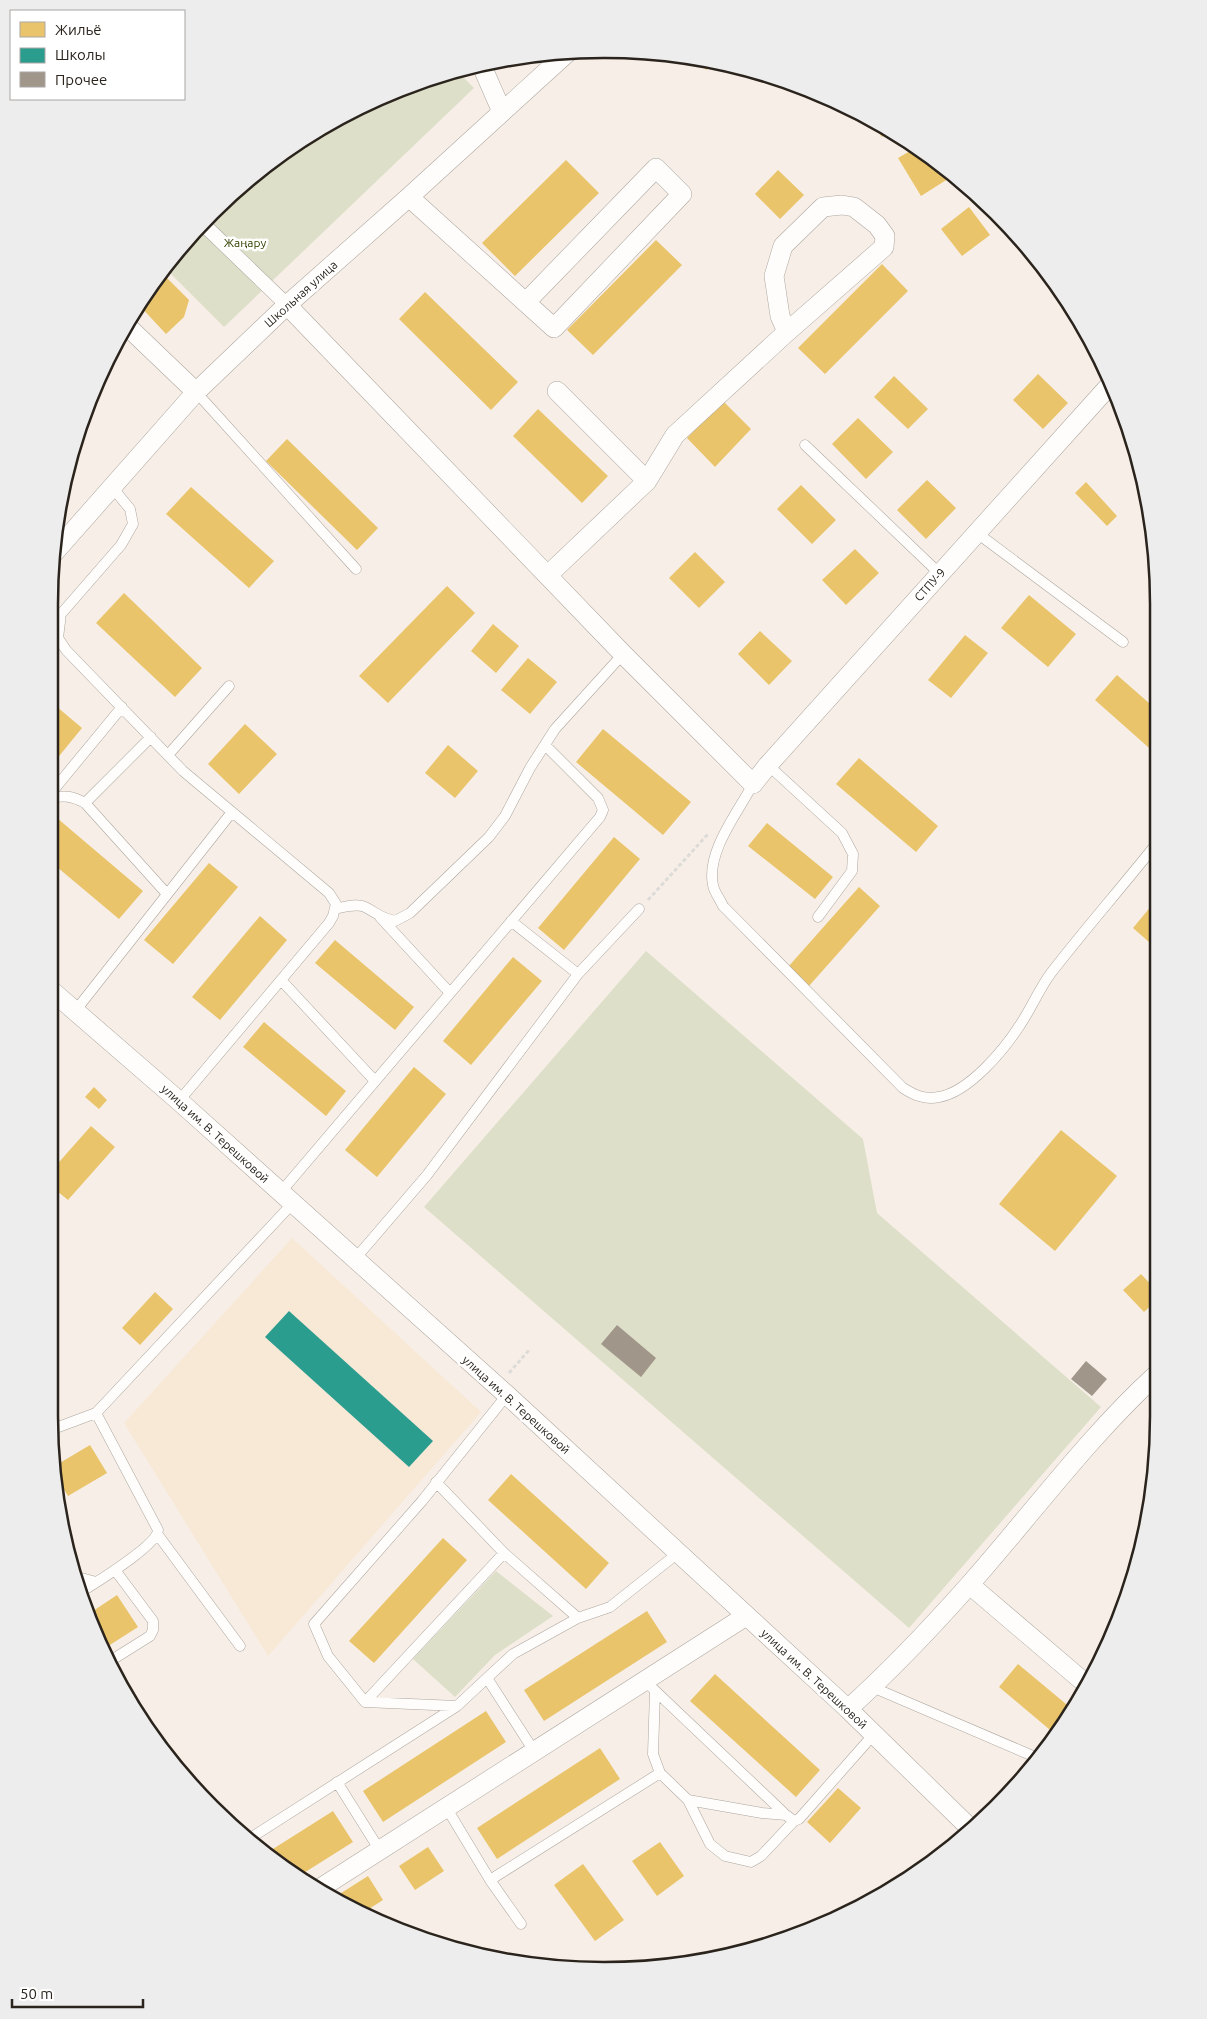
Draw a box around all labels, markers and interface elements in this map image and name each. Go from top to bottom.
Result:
legend [10,10,185,100]
text: Жильё [55,21,102,38]
text: Школы [55,46,106,63]
text: Прочее [55,71,107,88]
park label: Жаңару [224,236,267,249]
street label: Школьная улица [262,258,340,330]
street label: СТПУ-9 [912,566,948,604]
street label: улица им. В. Терешковой [159,1082,272,1185]
street label: улица им. В. Терешковой [460,1353,573,1456]
street label: улица им. В. Терешковой [759,1626,870,1731]
scale bar [12,1976,144,2008]
text: 50 m [20,1985,53,2002]

